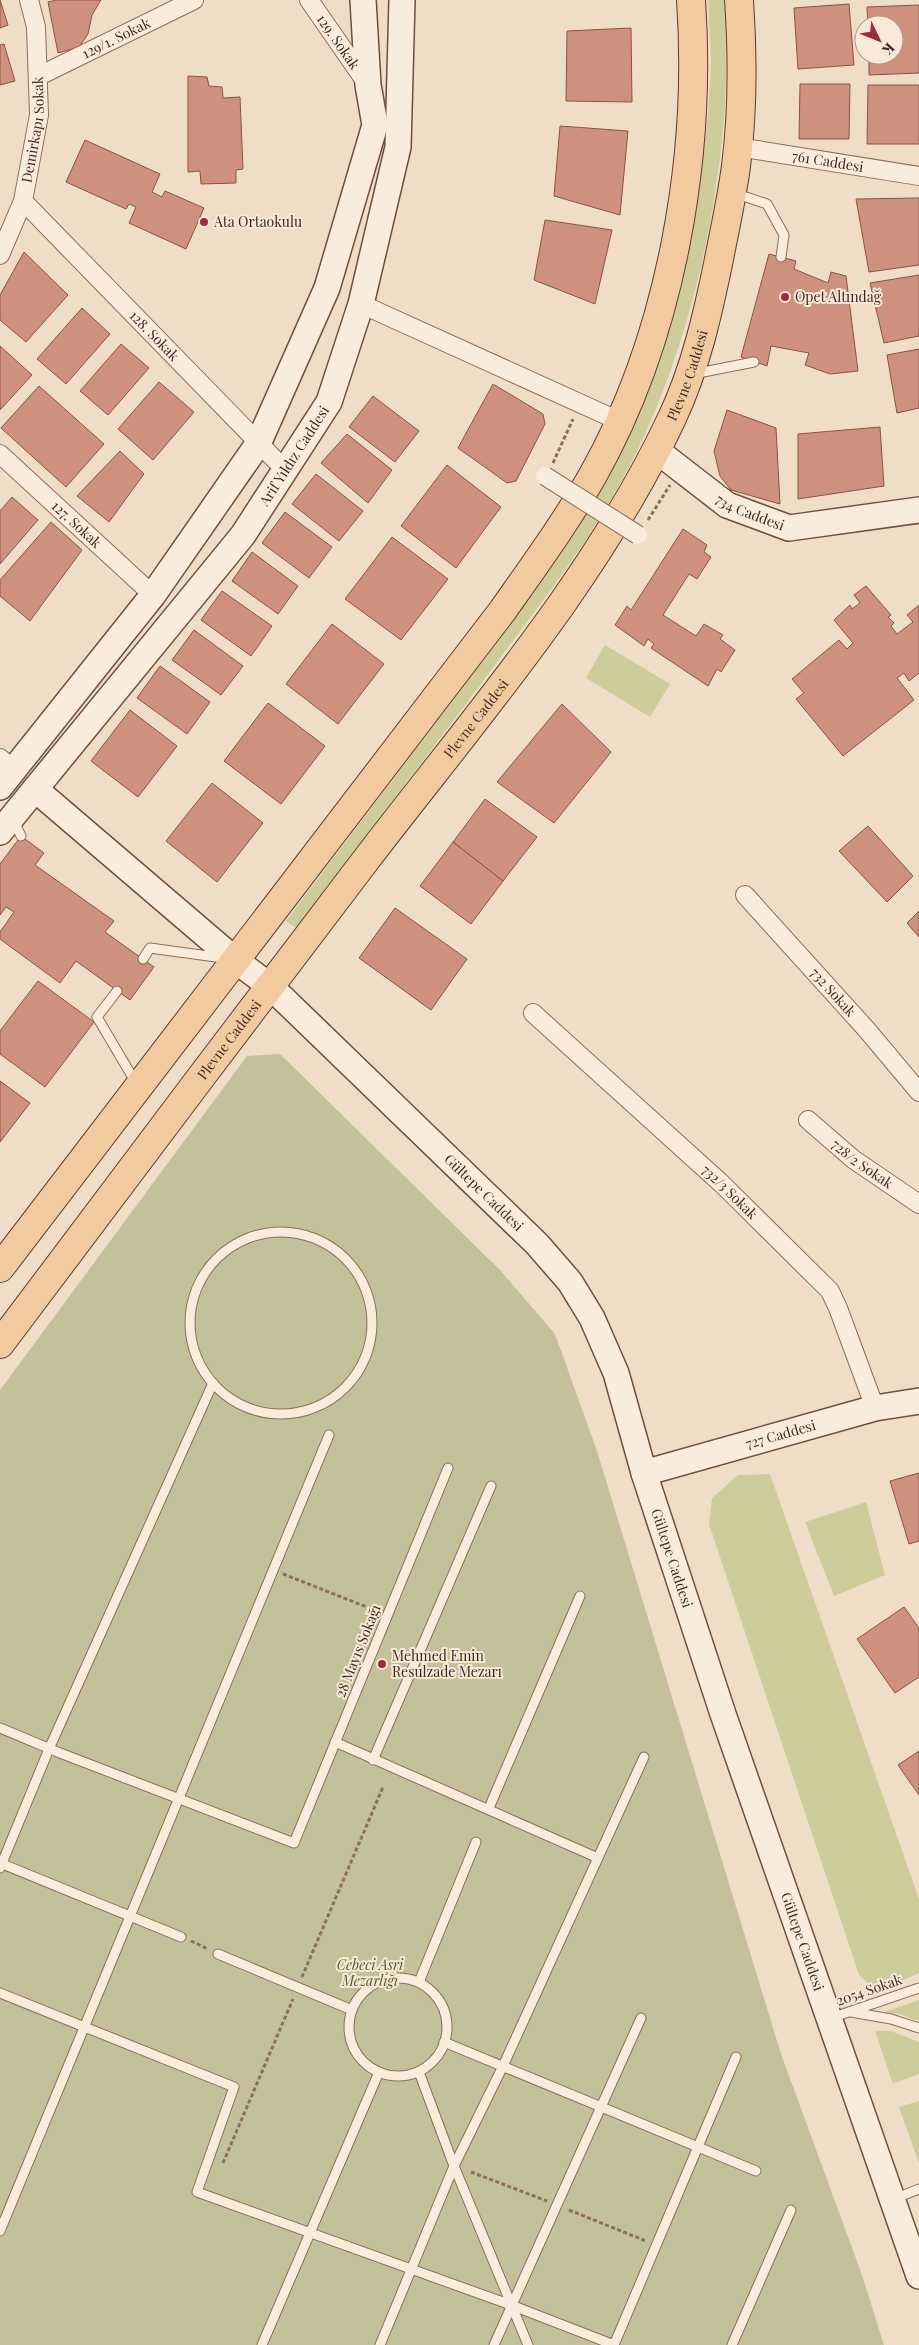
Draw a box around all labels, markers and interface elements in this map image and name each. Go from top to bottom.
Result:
street label: 129. Sokak [313,10,365,73]
street label: 129/1. Sokak [79,13,154,62]
north arrow [854,15,904,65]
text: K [878,39,899,60]
street label: Demirkapı Sokak [17,76,48,184]
street label: 761 Caddesi [791,146,865,176]
place label: Ata Ortaokulu [213,212,302,231]
marker: Ata Ortaokulu [198,216,210,228]
place label: Opet Altındağ [795,287,882,306]
marker: Opet Altındağ [779,291,791,303]
street label: 128. Sokak [126,306,184,365]
street label: Plevne Caddesi [662,328,712,424]
street label: Arif Yıldız Caddesi [254,402,333,510]
street label: 734 Caddesi [712,490,787,535]
street label: 127. Sokak [48,496,106,552]
street label: Plevne Caddesi [439,675,512,762]
street label: 732 Sokak [806,963,860,1021]
street label: Plevne Caddesi [193,996,265,1083]
street label: 728/2 Sokak [828,1135,897,1193]
street label: Gültepe Caddesi [440,1150,528,1235]
street label: 732/3 Sokak [698,1160,762,1223]
street label: 727 Caddesi [743,1415,818,1453]
street label: Gültepe Caddesi [647,1506,697,1610]
street label: 28 Mayıs Sokağı [330,1602,385,1700]
place label: Mehmed Emin Resulzade Mezarı [392,1646,502,1681]
marker: Mehmed Emin Resulzade Mezarı [376,1658,388,1670]
street label: Gültepe Caddesi [777,1890,829,1993]
park label: Cebeci Asri Mezarlığı [337,1955,404,1990]
street label: 2054 Sokak [833,1969,905,2010]

